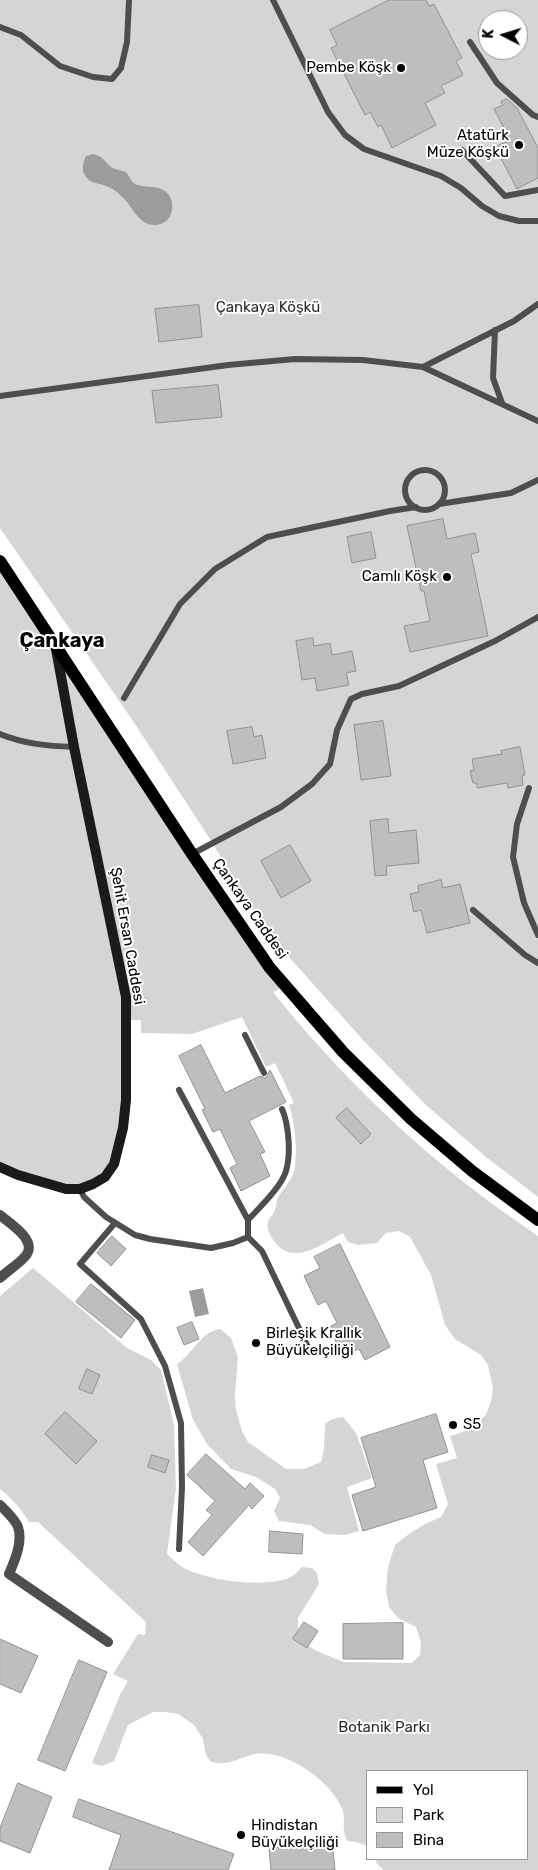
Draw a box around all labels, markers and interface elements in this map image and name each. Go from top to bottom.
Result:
north arrow [478,10,528,60]
text: K [480,28,497,39]
place label: Pembe Köşk [306,59,391,77]
marker: Pembe Köşk [395,62,407,74]
place label: Atatürk Müze Köşkü [427,127,509,162]
marker: Atatürk Müze Köşkü [513,139,525,151]
park label: Çankaya Köşkü [216,299,320,317]
place label: Camlı Köşk [362,568,437,586]
marker: Camlı Köşk [441,571,453,583]
district label: Çankaya [20,629,104,653]
street label: Çankaya Caddesi [209,855,291,963]
street label: Şehit Ersan Caddesi [106,866,148,1006]
place label: Birleşik Krallık Büyükelçiliği [266,1325,362,1360]
marker: Birleşik Krallık Büyükelçiliği [250,1337,262,1349]
place label: S5 [463,1416,481,1434]
marker: S5 [447,1419,459,1431]
park label: Botanik Parkı [338,1719,430,1737]
legend [366,1770,528,1860]
text: Yol [413,1781,434,1799]
text: Park [413,1806,444,1824]
place label: Hindistan Büyükelçiliği [251,1817,339,1852]
marker: Hindistan Büyükelçiliği [235,1829,247,1841]
text: Bina [413,1831,444,1849]

